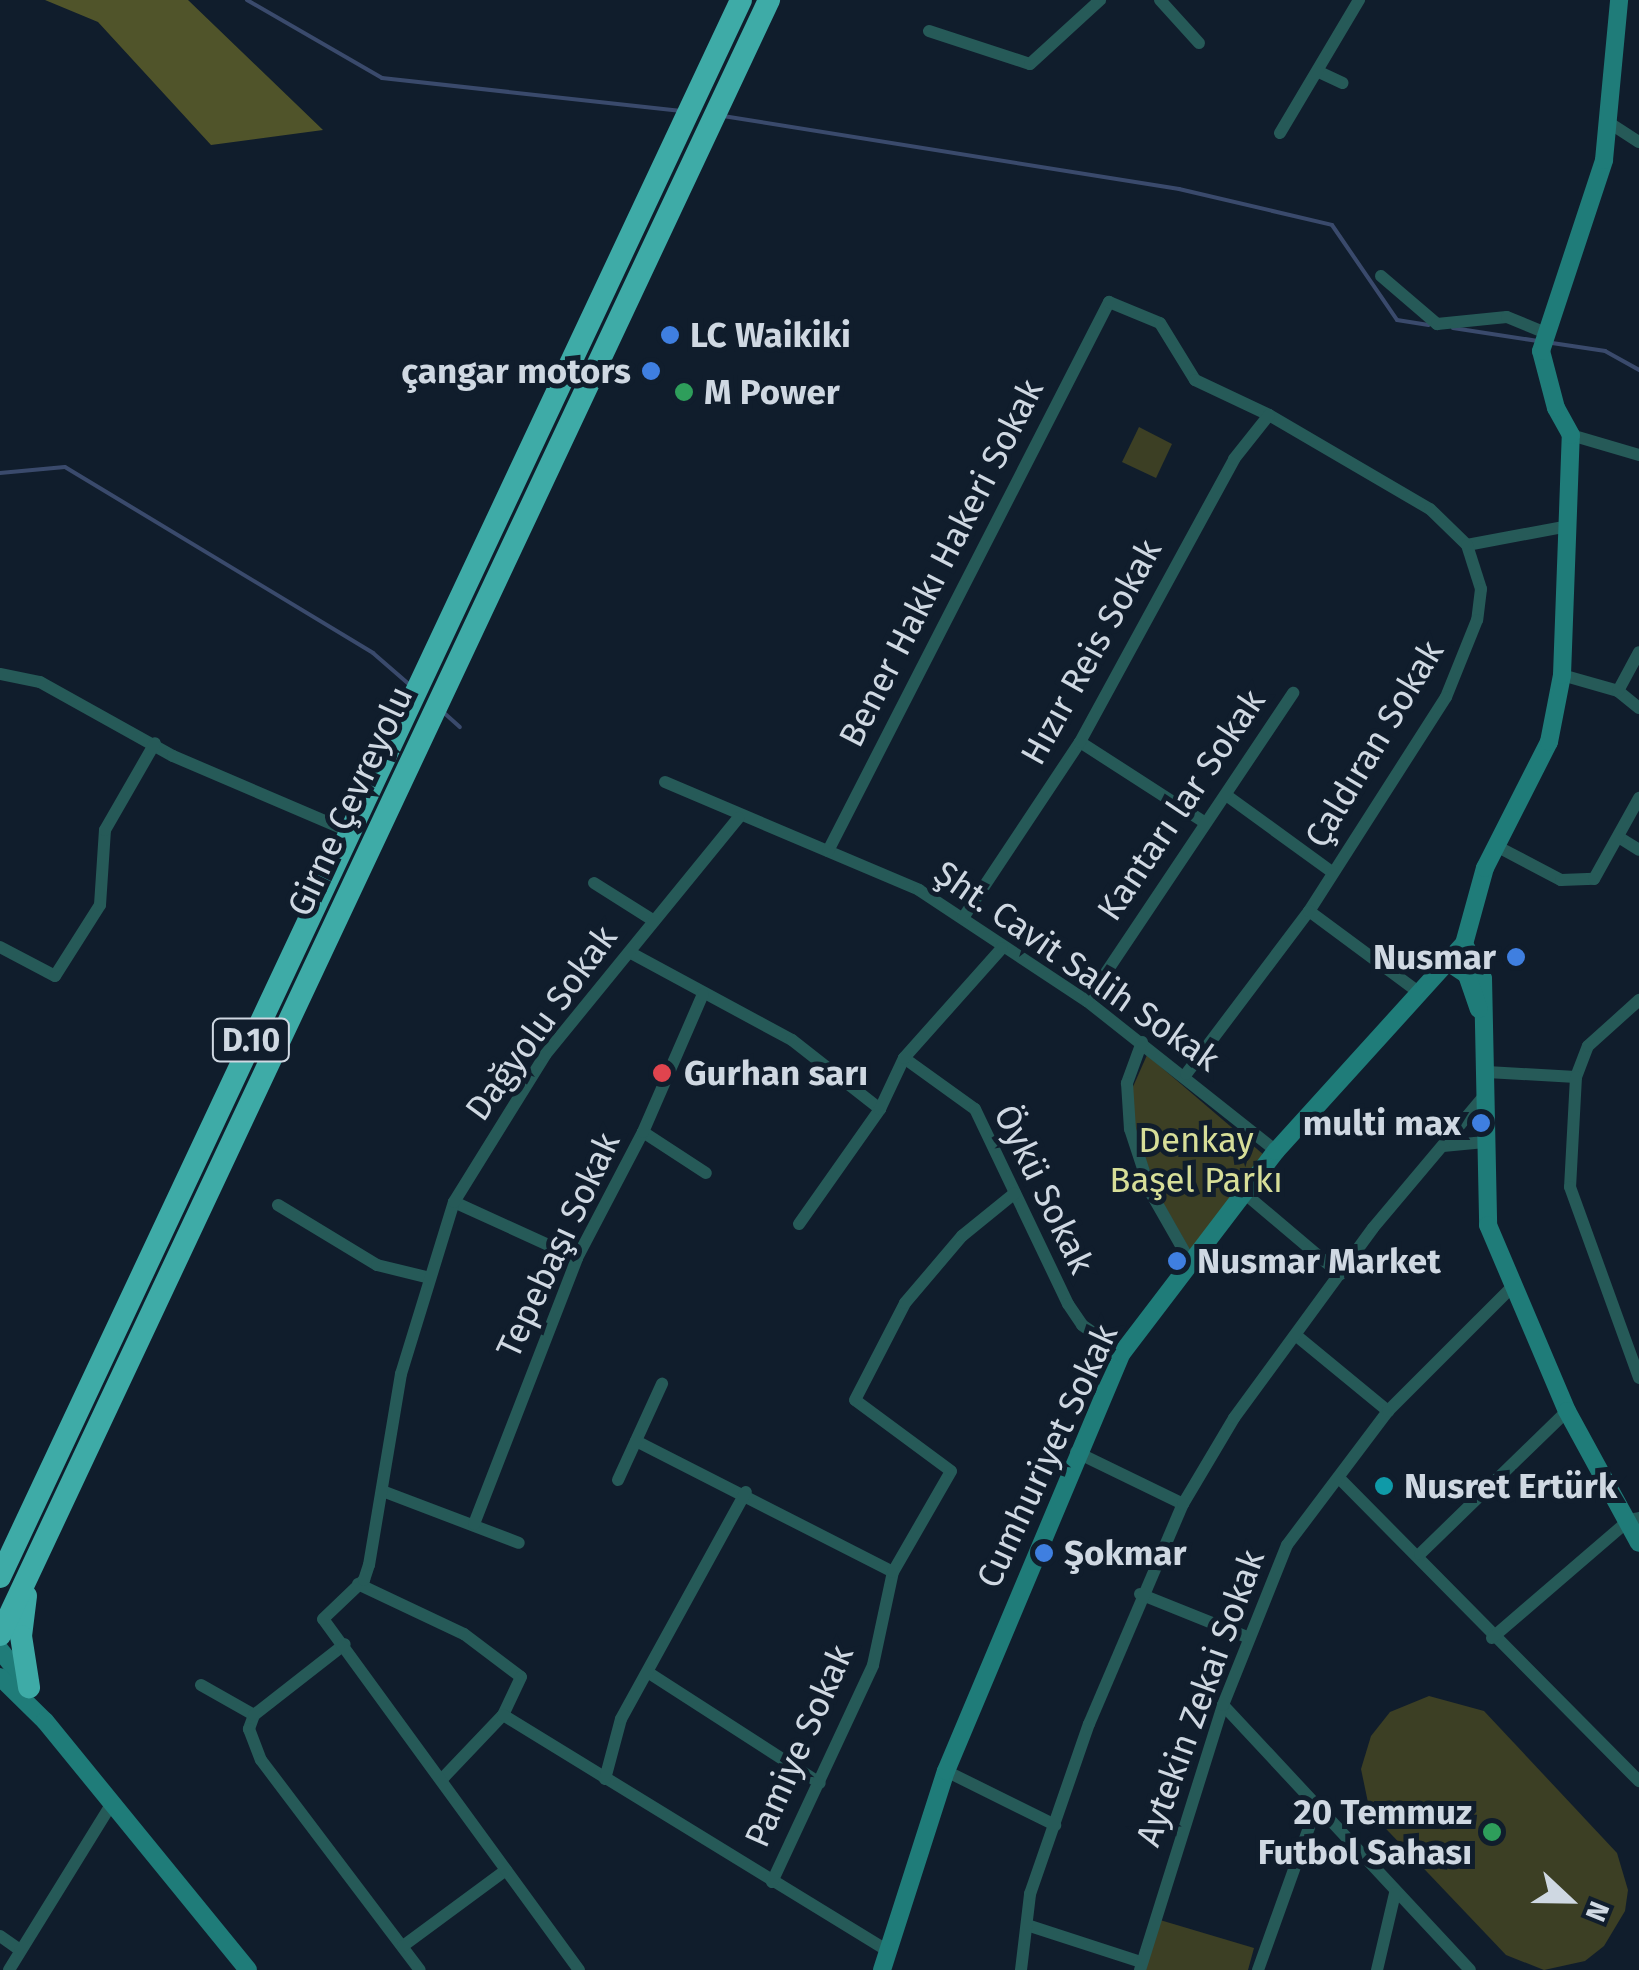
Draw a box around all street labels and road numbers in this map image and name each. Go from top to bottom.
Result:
street label: Bener Hakkı Hakeri Sokak [830,372,1052,754]
street label: Hızır Reis Sokak [1012,532,1170,772]
street label: Çaldıran Sokak [1296,633,1452,855]
street label: Girne Çevreyolu [278,679,422,923]
street label: Kantarı lar Sokak [1088,681,1274,929]
street label: Şht. Cavit Salih Sokak [926,852,1228,1080]
street label: Dağyolu Sokak [456,917,626,1129]
road number: D.10 [211,1013,291,1067]
street label: Öykü Sokak [985,1098,1103,1280]
street label: Tepebaşı Sokak [487,1126,629,1364]
street label: Cumhuriyet Sokak [968,1318,1126,1594]
street label: Aytekin Zekai Sokak [1127,1544,1273,1852]
street label: Pamiye Sokak [736,1639,862,1853]

